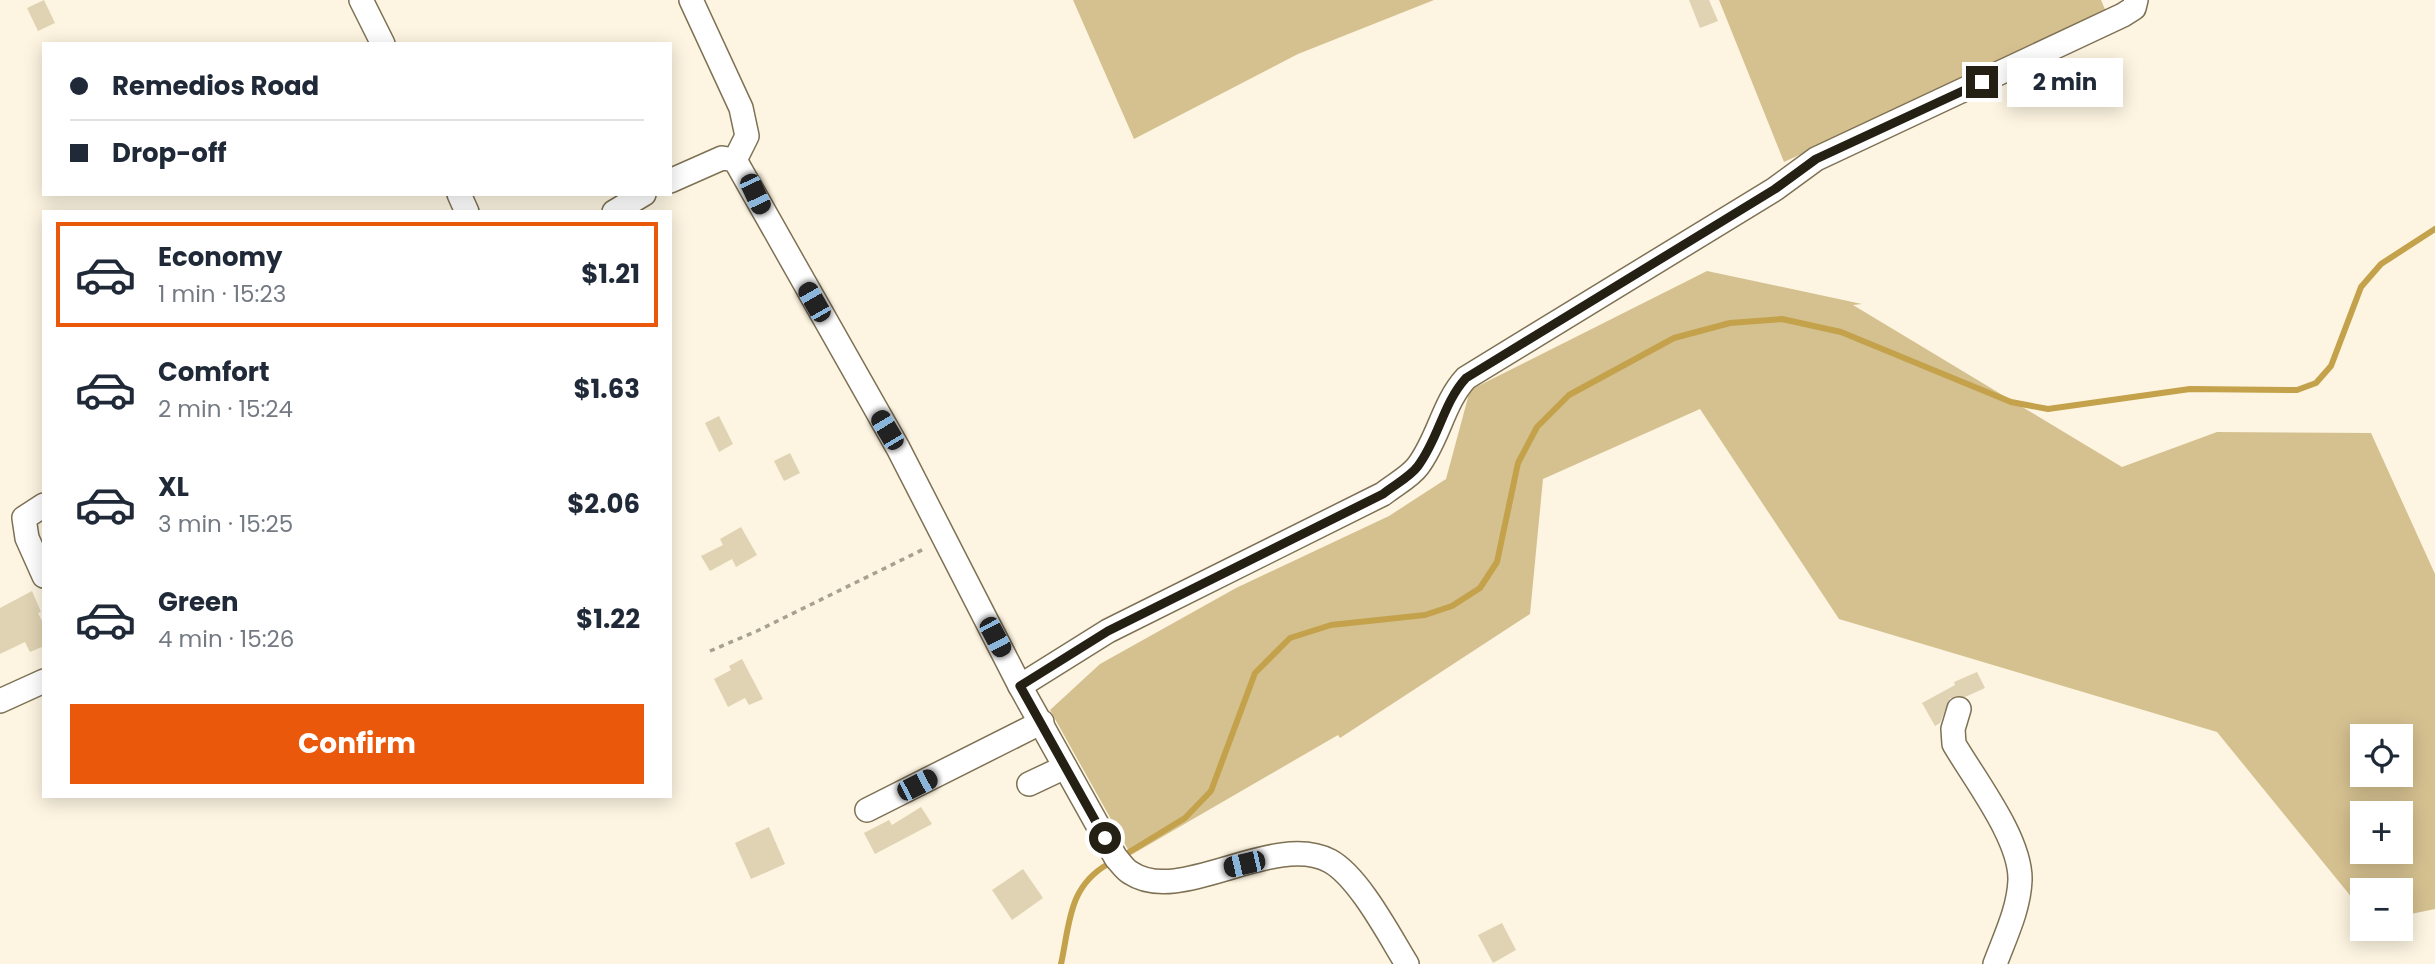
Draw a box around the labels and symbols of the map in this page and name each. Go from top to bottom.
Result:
callout: 2 min [2007,57,2122,106]
route end [1966,66,1998,98]
car [737,171,774,217]
car [795,279,834,325]
car [868,407,907,453]
car [976,614,1015,660]
car [894,766,941,804]
route start [1089,822,1121,854]
car [1222,849,1267,879]

